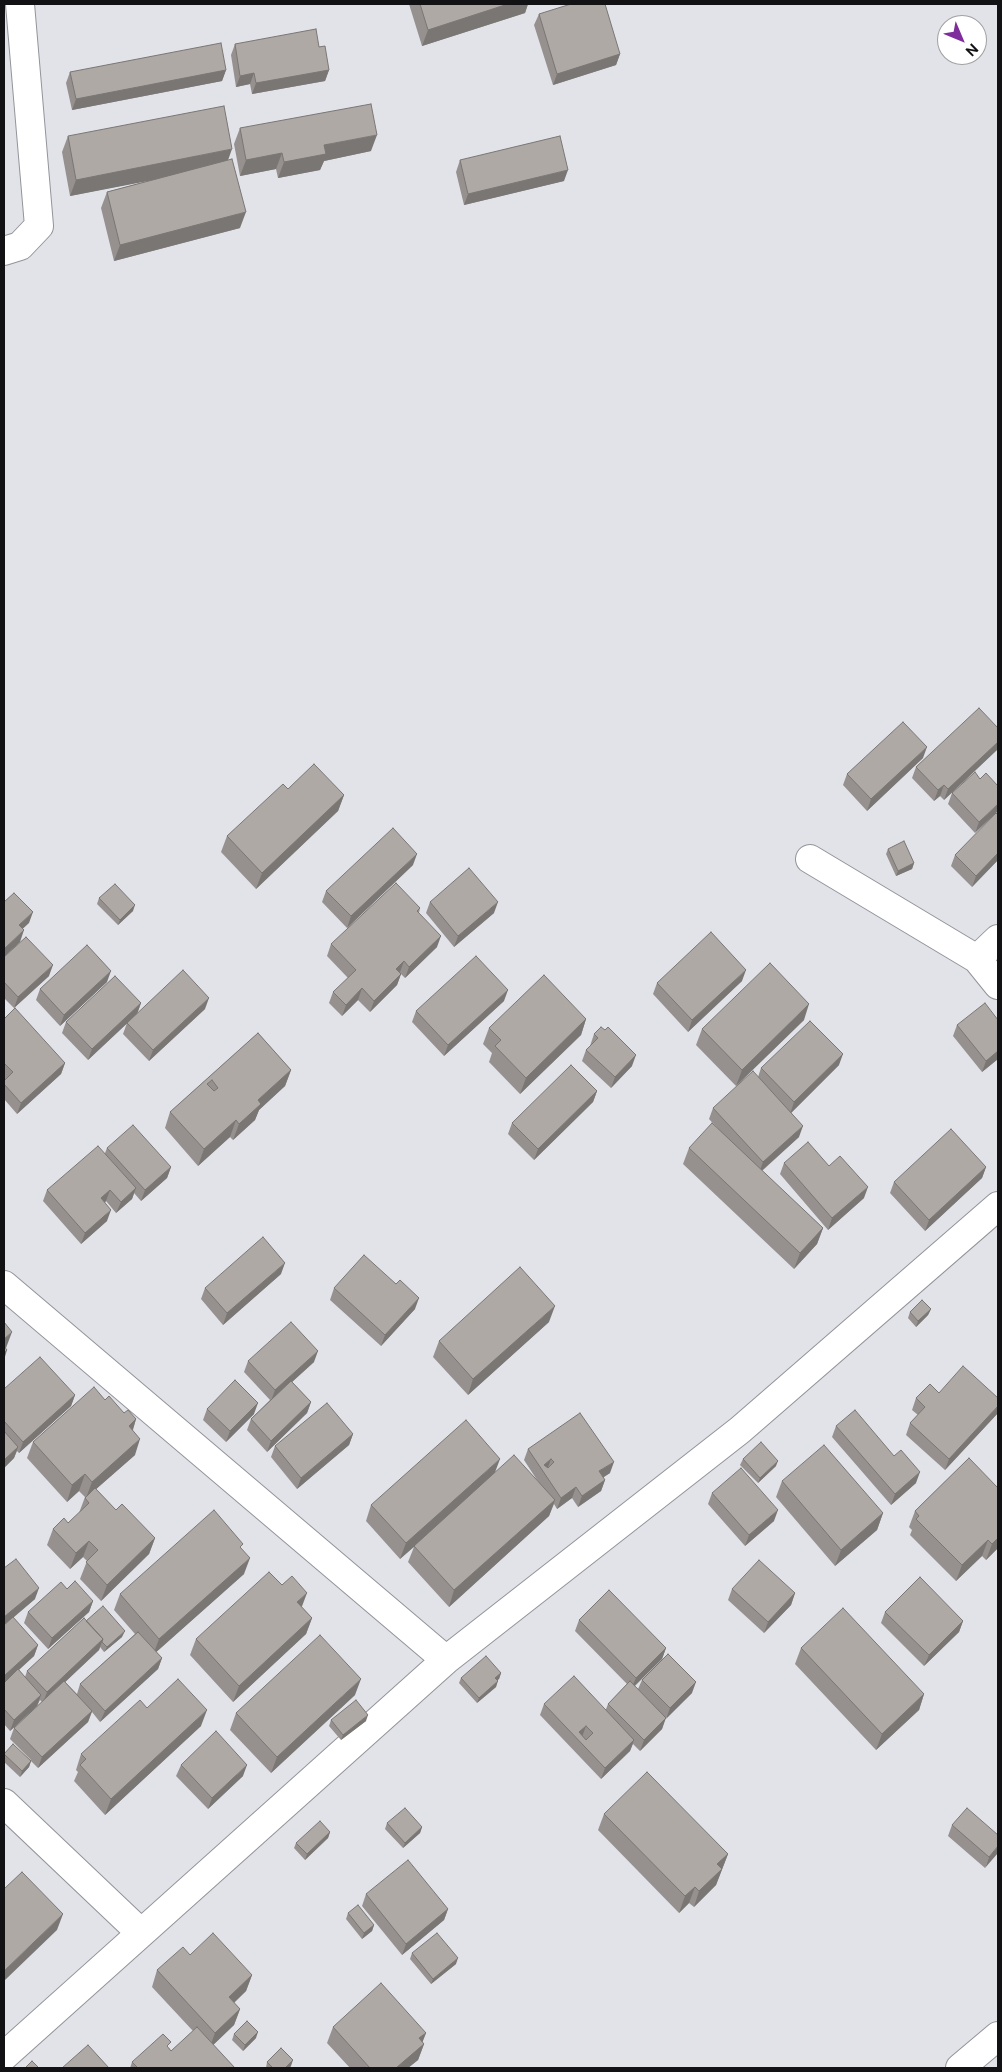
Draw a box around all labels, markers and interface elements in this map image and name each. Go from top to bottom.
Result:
north arrow [937,15,987,65]
text: N [962,40,981,59]

